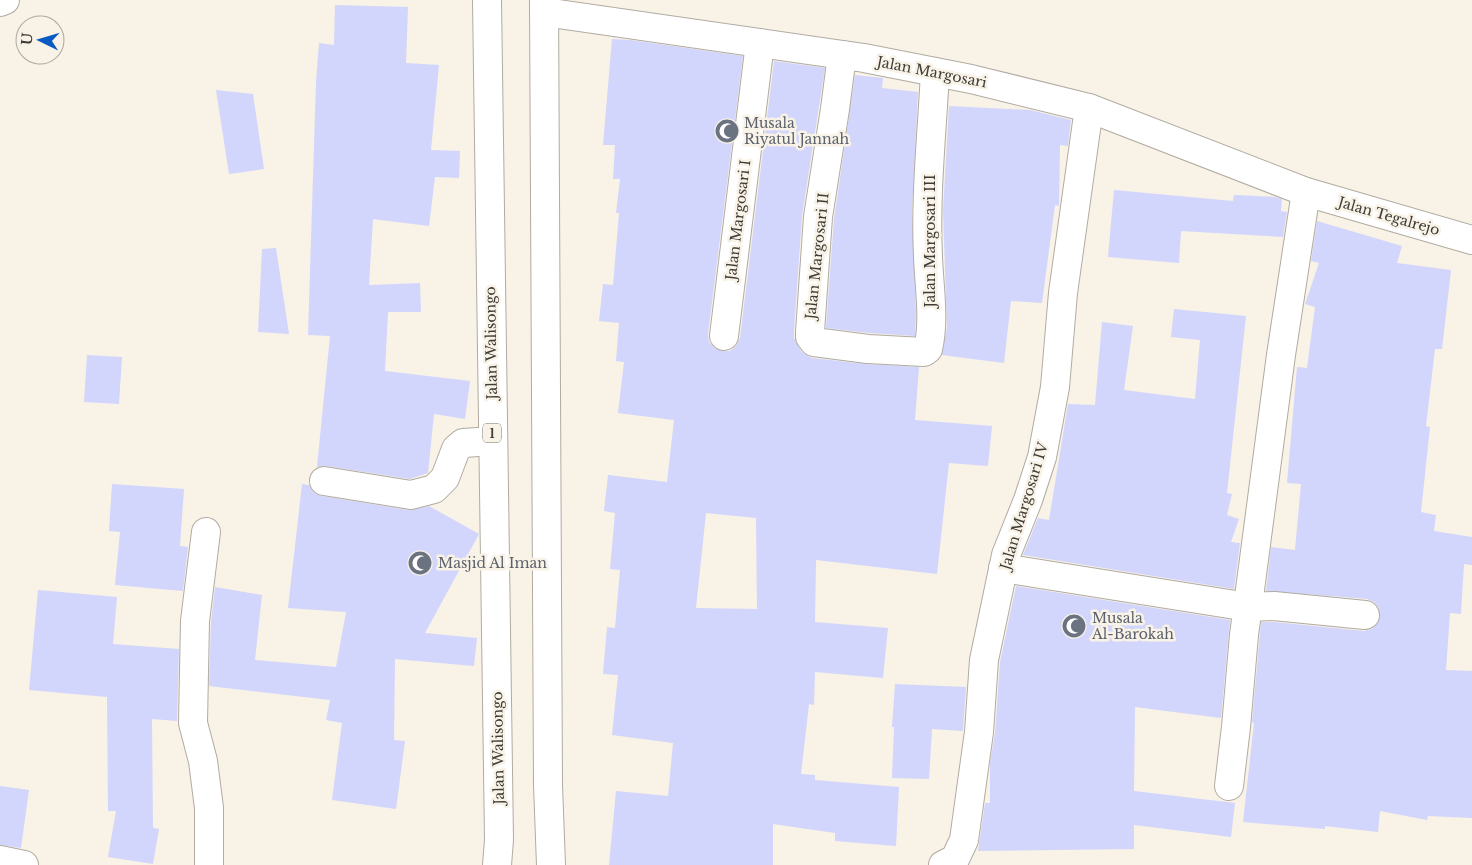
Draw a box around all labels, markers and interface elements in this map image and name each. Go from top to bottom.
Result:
north arrow [15,15,65,65]
text: U [18,31,37,46]
street label: Jalan Margosari [874,52,989,92]
place label: Musala Riyatul Jannah [744,114,849,148]
mosque icon: Musala Riyatul Jannah [714,118,740,144]
street label: Jalan Margosari I [721,159,754,283]
street label: Jalan Margosari III [921,174,939,309]
street label: Jalan Margosari II [801,192,833,322]
street label: Jalan Tegalrejo [1334,192,1442,239]
street label: Jalan Walisongo [481,286,501,402]
road number: 1 [483,423,501,442]
street label: Jalan Margosari IV [995,439,1052,574]
mosque icon: Masjid Al Iman [407,550,433,576]
place label: Masjid Al Iman [438,554,547,572]
place label: Musala Al-Barokah [1091,609,1174,643]
mosque icon: Musala Al-Barokah [1061,613,1087,639]
street label: Jalan Walisongo [488,691,508,807]

